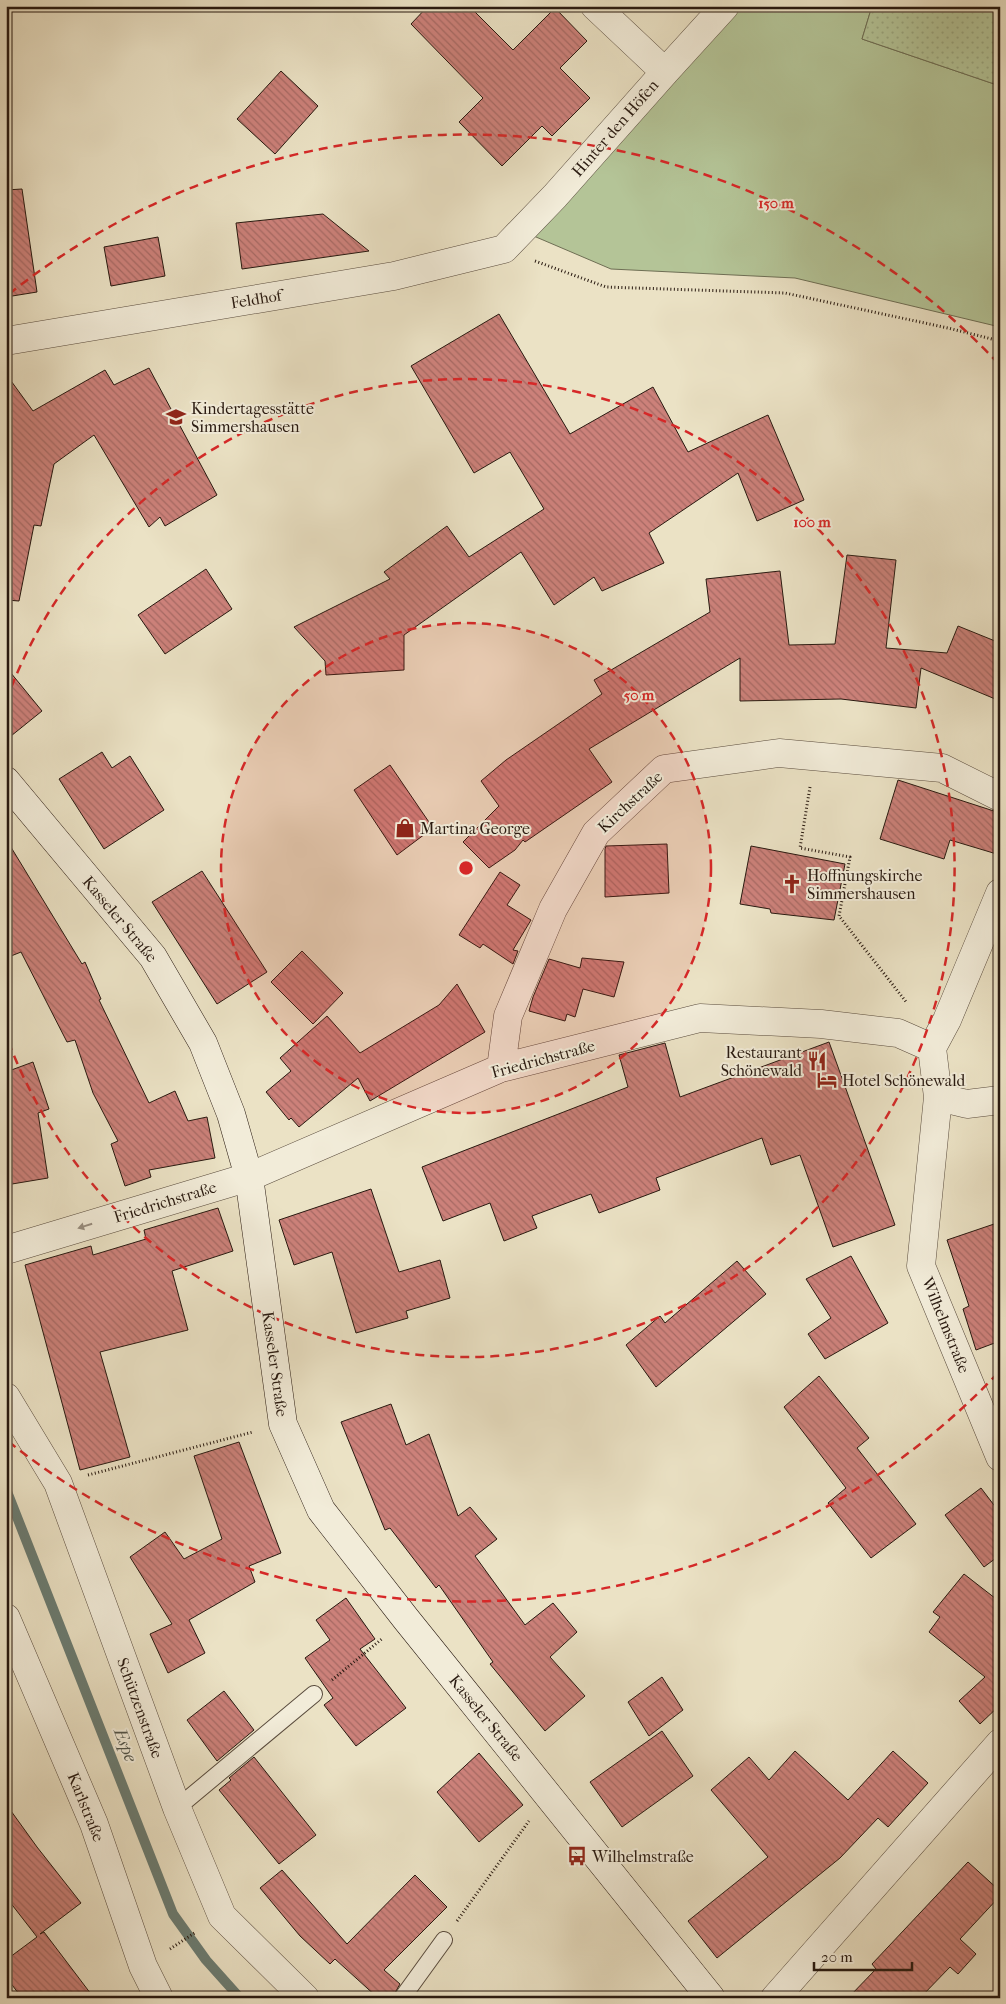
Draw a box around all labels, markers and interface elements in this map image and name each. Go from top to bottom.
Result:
street label: Hinter den Höfen [568,75,663,180]
text: 150 m [758,194,794,212]
street label: Feldhof [229,285,287,312]
place label: Kindertagesstätte Simmershausen [191,399,314,436]
school or university icon: Kindertagesstätte Simmershausen [165,406,187,428]
text: 100 m [793,513,831,531]
text: 50 m [624,686,655,704]
street label: Kirchstraße [594,767,666,837]
shop icon: Martina George [394,817,416,839]
place label: Martina George [420,819,530,838]
centre of rings [457,859,475,877]
place label: Hoffnungskirche Simmershausen [807,866,923,903]
street label: Kasseler Straße [79,872,161,966]
church icon: Hoffnungskirche Simmershausen [781,873,803,895]
street label: Friedrichstraße [489,1036,597,1082]
place label: Restaurant Schönewald [721,1043,802,1080]
restaurant icon: Restaurant Schönewald [806,1050,828,1072]
hotel icon: Hotel Schönewald [816,1069,838,1091]
place label: Hotel Schönewald [842,1071,966,1090]
street label: Friedrichstraße [111,1177,219,1227]
one-way arrow [77,1222,92,1230]
street label: Wilhelmstraße [918,1273,974,1376]
street label: Kasseler Straße [258,1310,292,1418]
street label: Schützenstraße [113,1655,167,1761]
street label: Kasseler Straße [445,1671,527,1765]
water label: Espe [109,1724,141,1765]
street label: Karlstraße [64,1770,108,1844]
bus stop icon: Wilhelmstraße [566,1845,588,1867]
place label: Wilhelmstraße [591,1847,694,1866]
scale bar [814,1939,911,1971]
text: 20 m [821,1948,853,1966]

